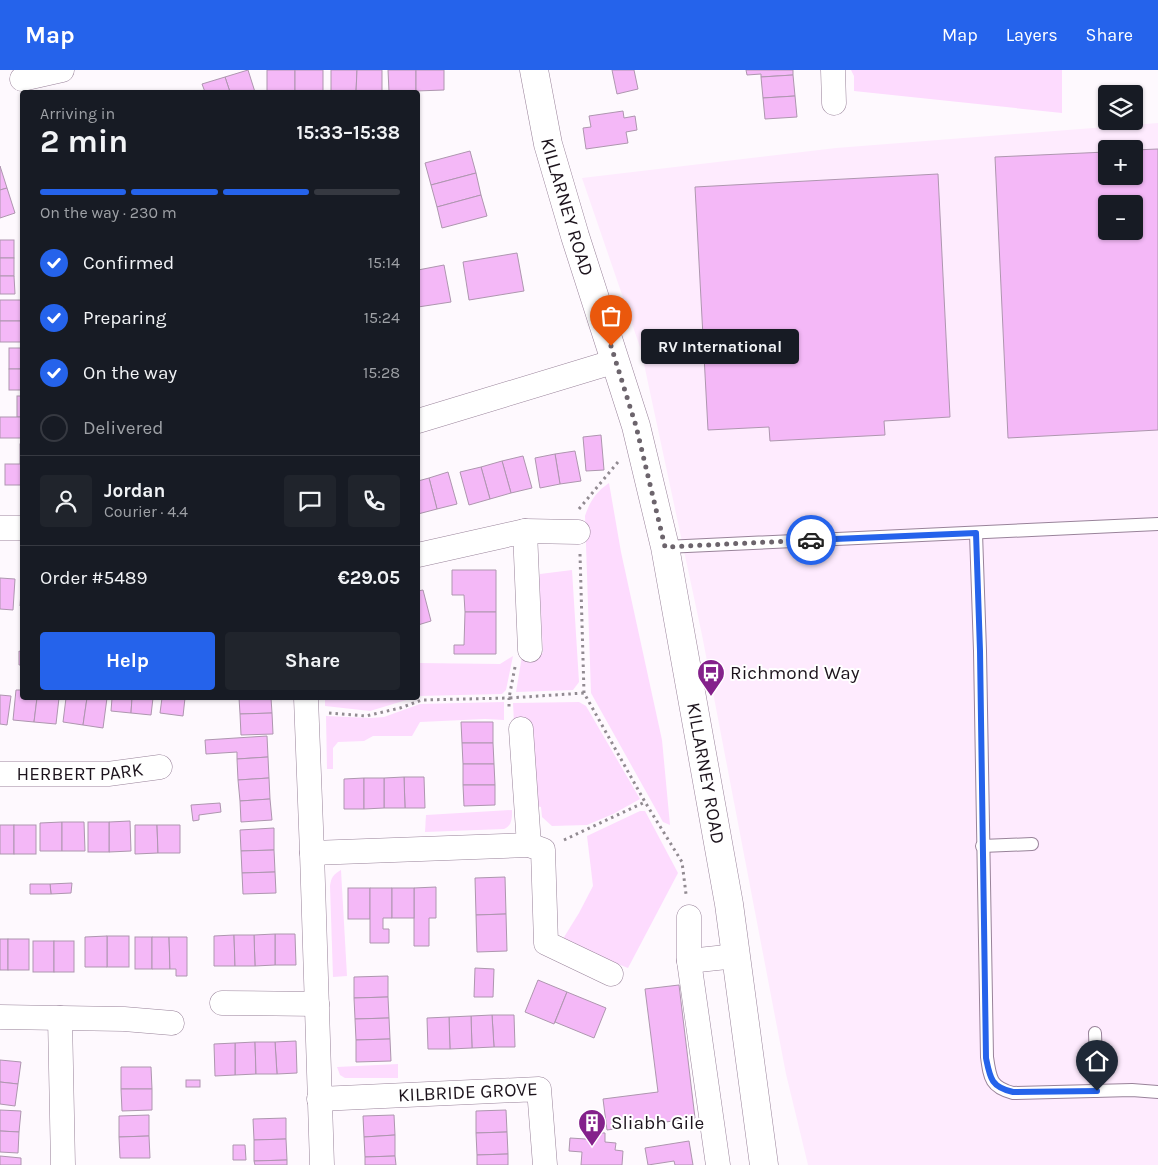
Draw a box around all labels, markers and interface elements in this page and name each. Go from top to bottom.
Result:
text: Map [25,21,75,49]
text: Map [942,24,978,46]
text: Layers [1006,24,1058,46]
text: Share [1086,24,1133,46]
map controls [1098,85,1143,240]
button: layers [1098,85,1143,130]
text: Arriving in [40,104,115,123]
text: 15:33–15:38 [296,122,400,144]
text: 2 min [40,123,128,160]
street label: KILLARNEY ROAD [536,136,598,279]
button: + [1098,140,1143,185]
button: − [1098,195,1143,240]
text: On the way · 230 m [40,203,177,222]
icon: check [40,249,68,277]
text: Confirmed [83,252,174,274]
text: 15:14 [368,253,400,272]
pin [590,295,632,346]
icon: bag [597,302,625,330]
icon: check [40,304,68,332]
text: Preparing [83,307,166,329]
text: 15:24 [364,308,400,327]
callout: RV International [641,328,798,364]
text: RV International [658,337,782,356]
icon: check [40,359,68,387]
text: On the way [83,362,177,384]
text: 15:28 [363,363,400,382]
text: Delivered [83,417,163,439]
button: person [40,475,92,527]
button: chat [284,475,336,527]
button: phone [348,475,400,527]
text: Jordan [104,480,165,502]
text: Courier · 4.4 [104,502,188,521]
courier [786,515,836,565]
icon: car [797,526,825,554]
text: Order #5489 [40,567,147,589]
text: €29.05 [338,567,400,589]
button: Help [40,632,215,690]
button: Share [225,632,400,690]
bus stop icon: Richmond Way [696,658,726,697]
place label: Richmond Way [730,662,860,684]
street label: KILLARNEY ROAD [682,701,729,846]
street label: HERBERT PARK [16,758,145,785]
pin [1076,1040,1118,1091]
icon: home [1083,1047,1111,1075]
street label: KILBRIDE GROVE [398,1078,538,1106]
building icon: Sliabh Gile [577,1108,607,1147]
place label: Sliabh Gile [611,1112,704,1134]

